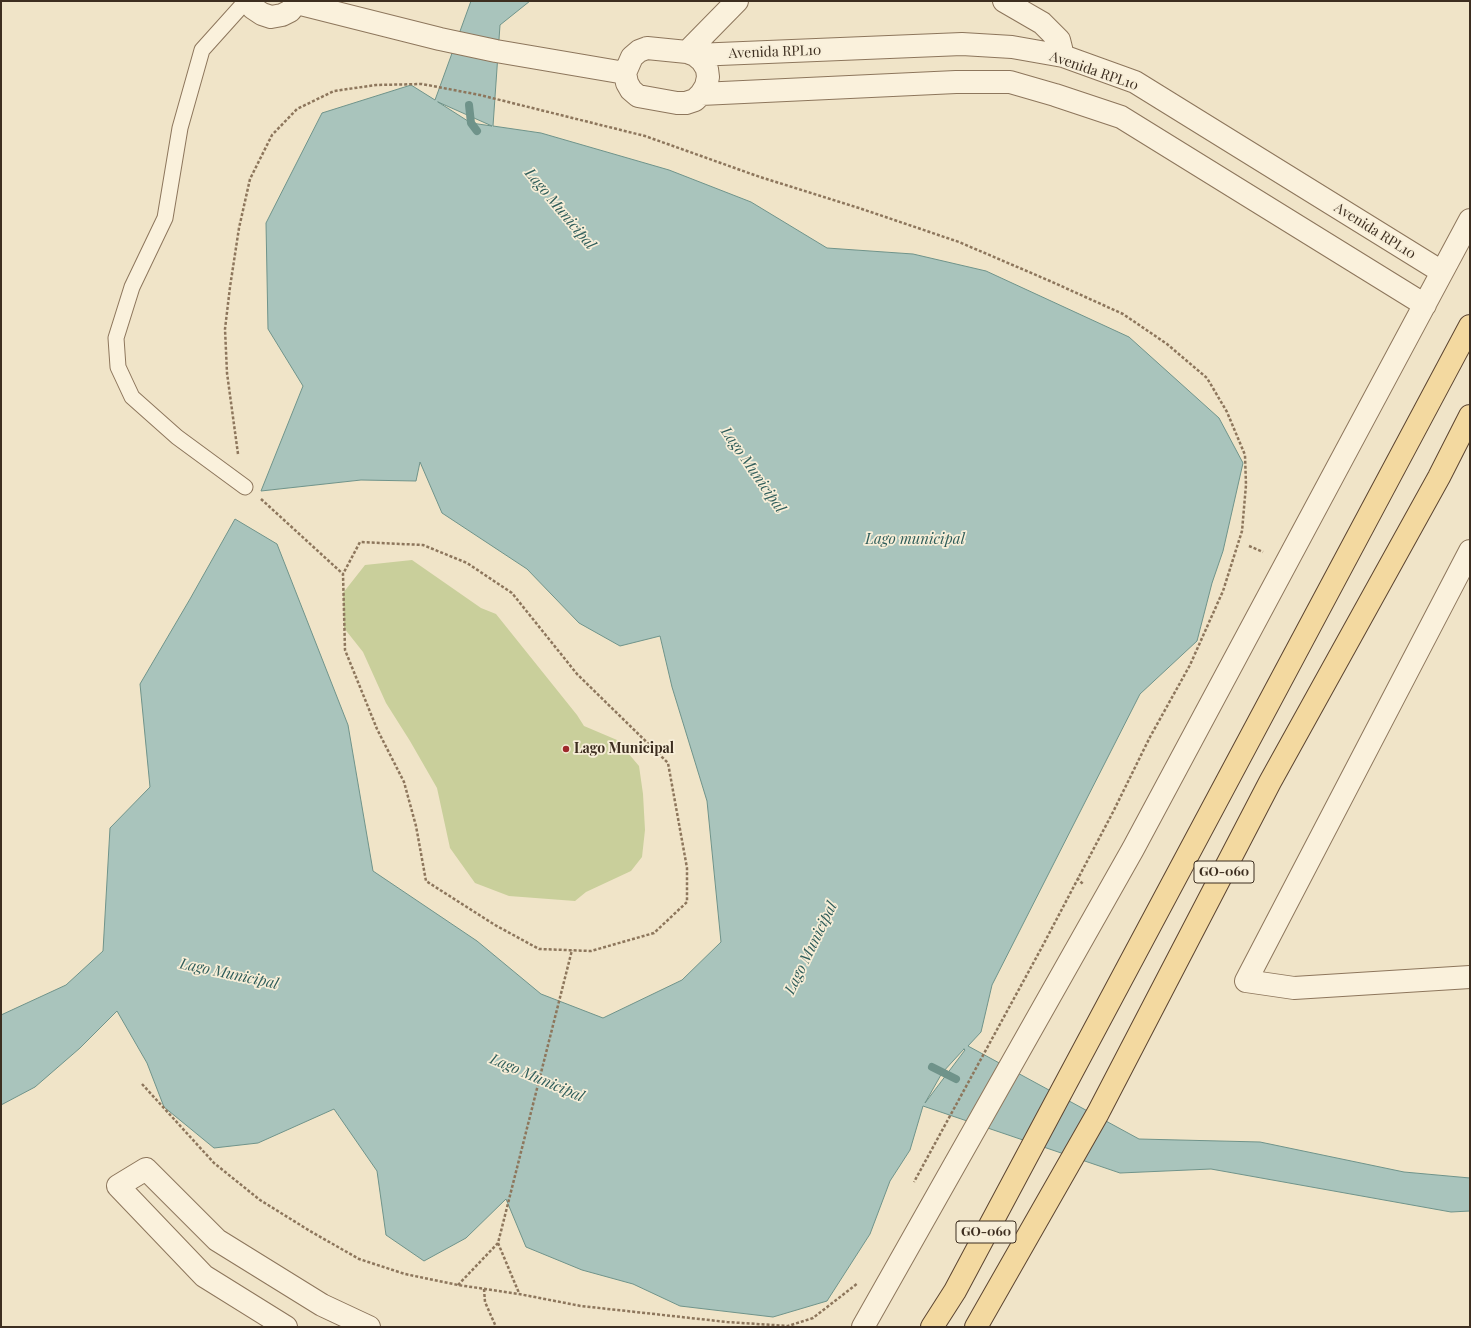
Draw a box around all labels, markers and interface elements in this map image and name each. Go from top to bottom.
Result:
street label: Avenida RPL10 [728,42,822,62]
street label: Avenida RPL10 [1047,48,1141,94]
water label: Lago Municipal [521,165,599,253]
street label: Avenida RPL10 [1331,199,1419,263]
water label: Lago Municipal [717,424,789,516]
water label: Lago municipal [865,530,965,548]
place label: Lago Municipal [574,741,674,757]
marker: Lago Municipal [561,744,571,754]
road number: GO-060 [1194,861,1254,883]
water label: Lago Municipal [781,899,841,997]
water label: Lago Municipal [178,955,280,993]
water label: Lago Municipal [487,1050,587,1106]
road number: GO-060 [956,1221,1016,1243]

